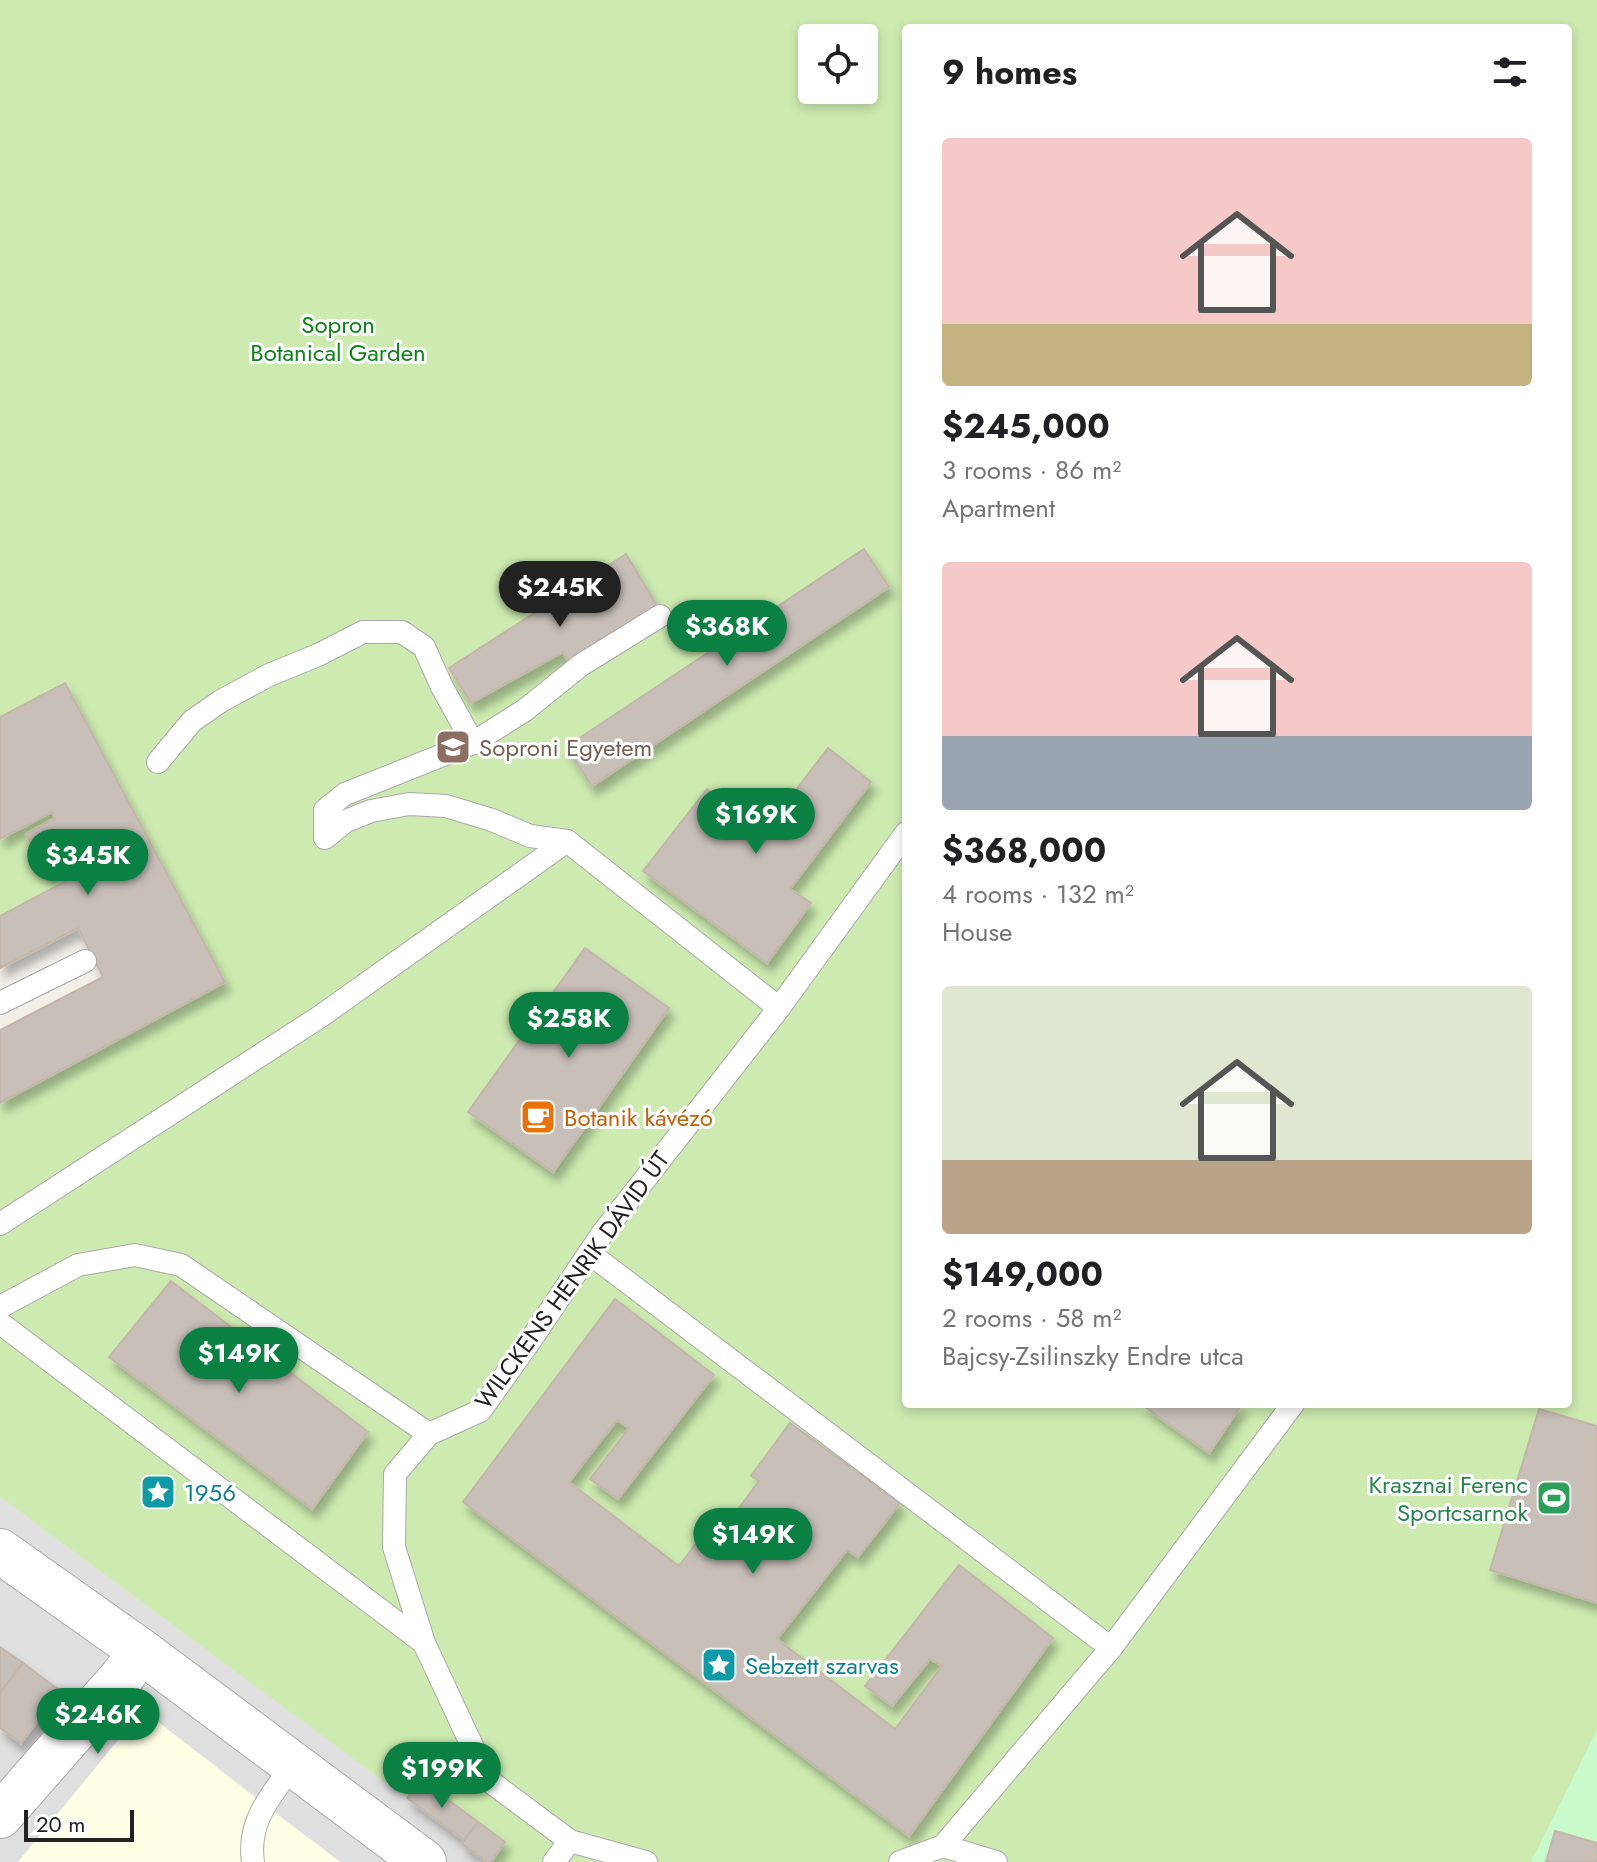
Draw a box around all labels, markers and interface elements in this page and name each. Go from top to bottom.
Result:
map controls [798,24,878,104]
button: locate [798,24,878,104]
text: 9 homes [942,48,1077,97]
icon: filters [1488,50,1532,94]
icon: home [1165,190,1309,334]
park label: Sopron Botanical Garden [250,307,426,370]
text: $245,000 [942,402,1110,451]
text: 3 rooms · 86 m² [942,451,1121,489]
text: Apartment [942,489,1055,527]
pin: $245K [504,561,616,629]
text: $245K [517,568,603,606]
pin: $368K [671,600,783,668]
text: $368K [685,607,769,645]
icon: home [1165,614,1309,758]
school or university icon: Soproni Egyetem [434,728,472,766]
place label: Soproni Egyetem [479,730,652,765]
pin: $169K [700,788,812,856]
text: $169K [715,795,797,833]
text: $368,000 [942,826,1106,875]
pin: $345K [32,829,144,897]
text: $345K [45,836,131,874]
text: 4 rooms · 132 m² [942,875,1134,913]
text: House [942,913,1012,951]
pin: $258K [513,992,625,1060]
text: $258K [527,999,611,1037]
icon: home [1165,1038,1309,1182]
cafe icon: Botanik kávézó [519,1098,557,1136]
place label: Botanik kávézó [564,1100,713,1135]
street label: WILCKENS HENRIK DÁVID ÚT [466,1144,678,1416]
text: $149,000 [942,1250,1103,1299]
text: 2 rooms · 58 m² [942,1299,1122,1337]
pin: $149K [183,1327,295,1395]
text: $149K [197,1334,281,1372]
text: Bajcsy-Zsilinszky Endre utca [942,1337,1244,1375]
place label: Krasznai Ferenc Sportcsarnok [1368,1467,1528,1530]
place icon: 1956 [139,1473,177,1511]
place label: 1956 [184,1475,236,1510]
sports icon: Krasznai Ferenc Sportcsarnok [1535,1479,1573,1517]
pin: $149K [697,1508,809,1576]
text: $149K [711,1515,795,1553]
place icon: Sebzett szarvas [700,1646,738,1684]
place label: Sebzett szarvas [745,1648,899,1683]
pin: $246K [42,1688,154,1756]
text: $246K [55,1695,141,1733]
pin: $199K [386,1742,498,1810]
text: $199K [401,1749,483,1787]
scale bar [24,1806,134,1842]
text: 20 m [36,1808,85,1840]

